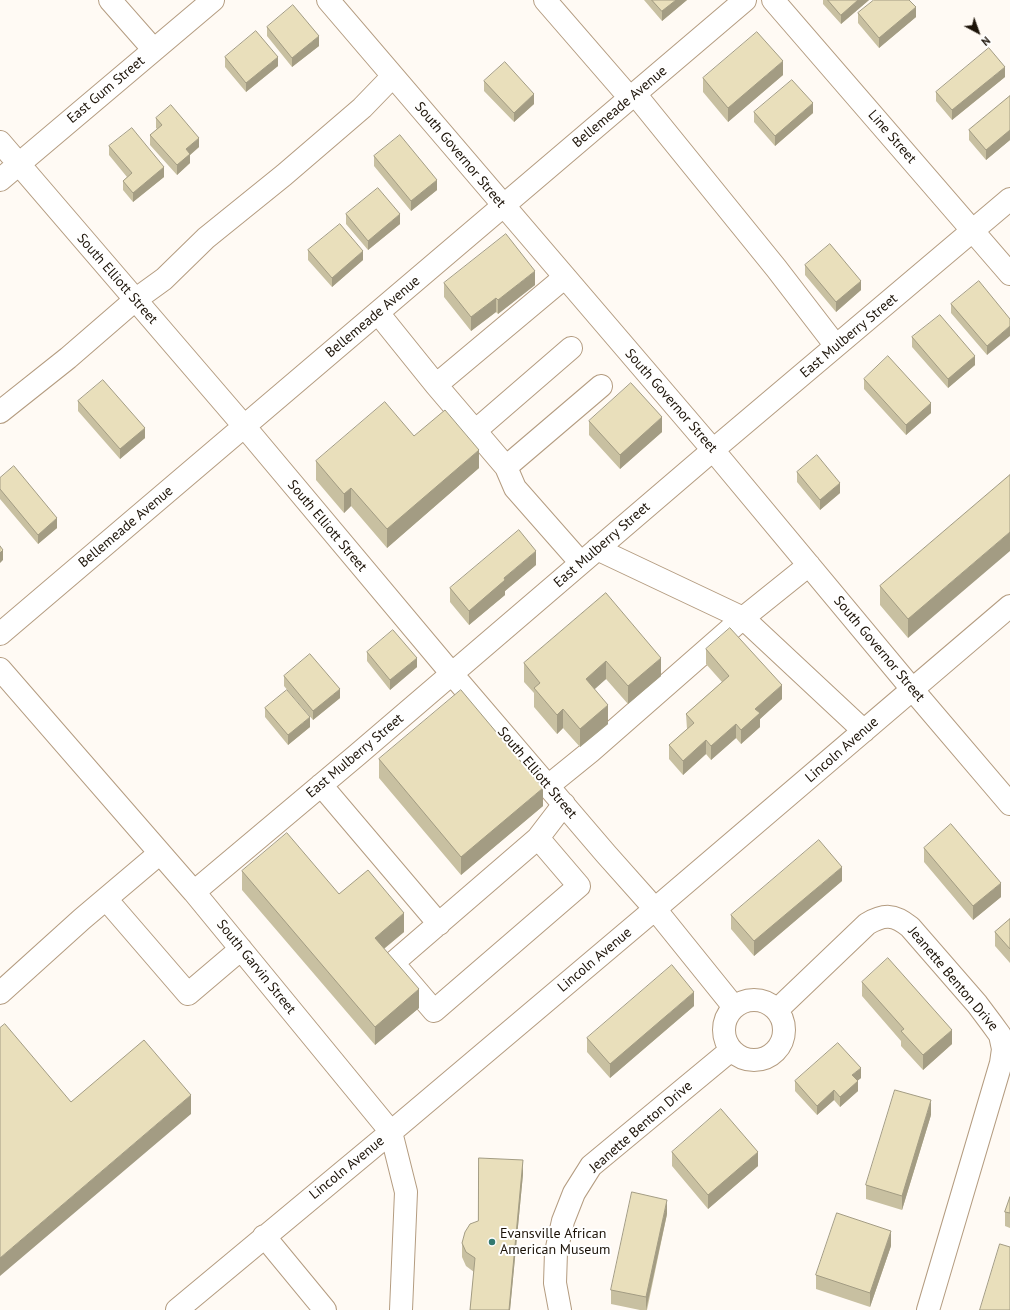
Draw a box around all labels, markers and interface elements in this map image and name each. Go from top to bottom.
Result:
north arrow [958,12,998,52]
text: N [979,33,993,49]
street label: East Gum Street [64,53,148,127]
street label: Bellemeade Avenue [569,63,671,151]
street label: South Governor Street [411,99,509,211]
street label: Line Street [864,107,920,167]
street label: South Elliott Street [73,230,161,328]
street label: Bellemeade Avenue [322,273,424,361]
street label: East Mulberry Street [797,290,901,382]
street label: South Governor Street [621,346,721,456]
street label: South Elliott Street [284,477,370,575]
street label: Bellemeade Avenue [75,483,177,571]
street label: East Mulberry Street [551,499,653,591]
street label: South Governor Street [830,593,928,705]
street label: East Mulberry Street [303,710,407,802]
street label: Lincoln Avenue [802,714,882,786]
street label: South Elliott Street [494,724,580,822]
street label: South Garvin Street [213,916,299,1018]
street label: Jeanette Benton Drive [904,923,1002,1035]
street label: Lincoln Avenue [555,924,635,996]
street label: Jeanette Benton Drive [586,1078,696,1176]
street label: Lincoln Avenue [306,1133,388,1203]
place label: Evansville African American Museum [500,1226,610,1258]
marker: Evansville African American Museum [487,1237,497,1247]

